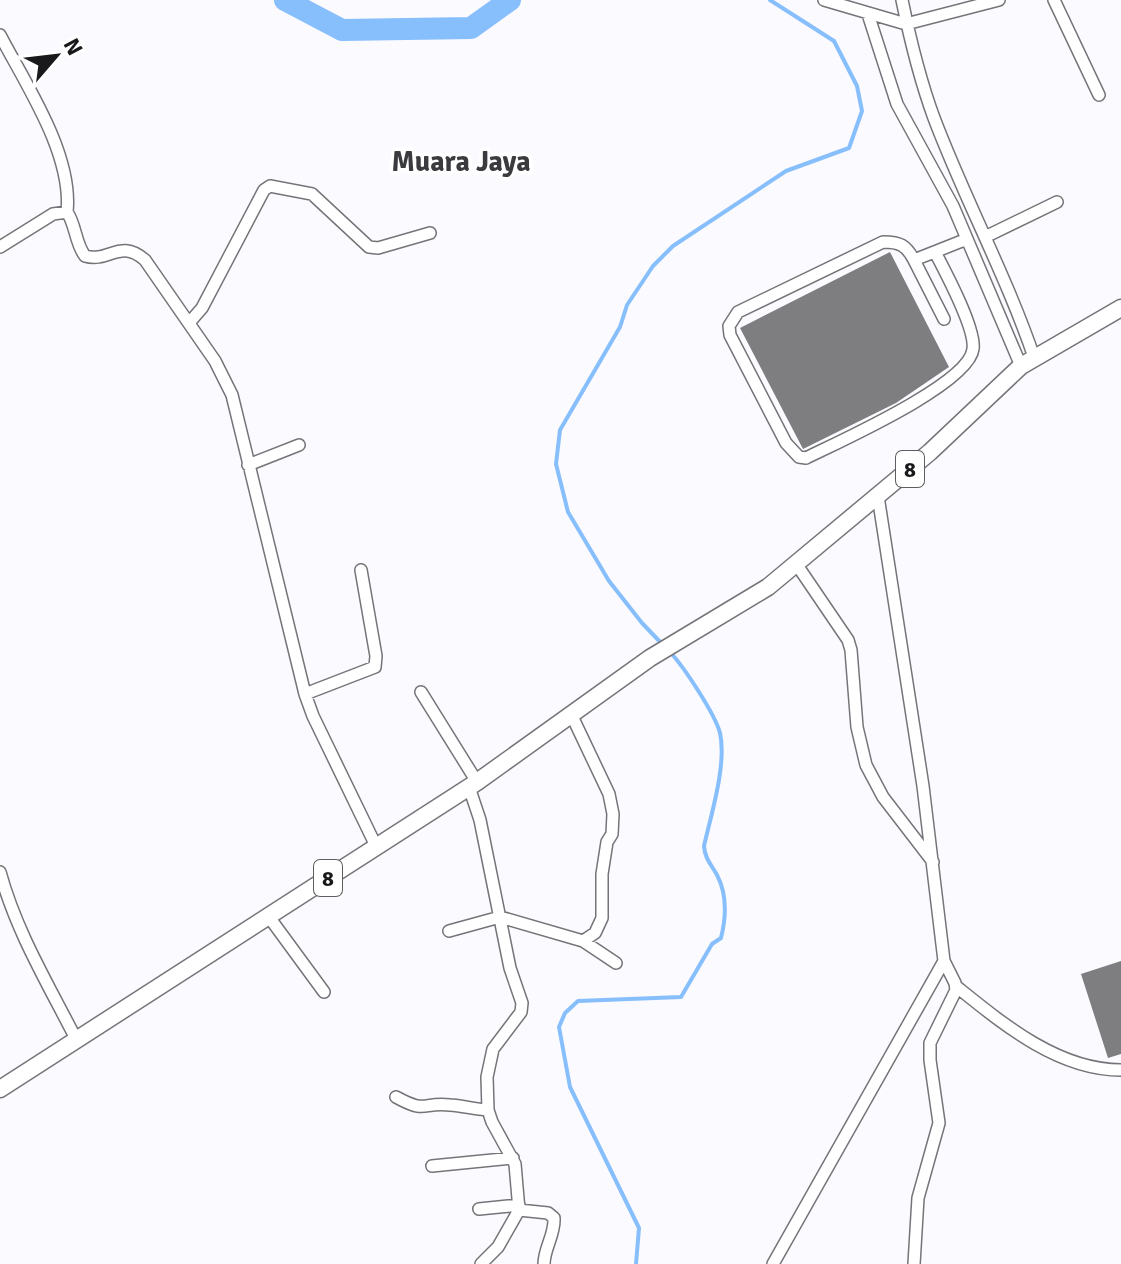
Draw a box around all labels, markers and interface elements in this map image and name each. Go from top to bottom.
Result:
north arrow [16,16,96,96]
text: N [58,34,89,60]
district label: Muara Jaya [392,145,531,179]
road number: 8 [896,451,924,487]
road number: 8 [314,860,342,896]

